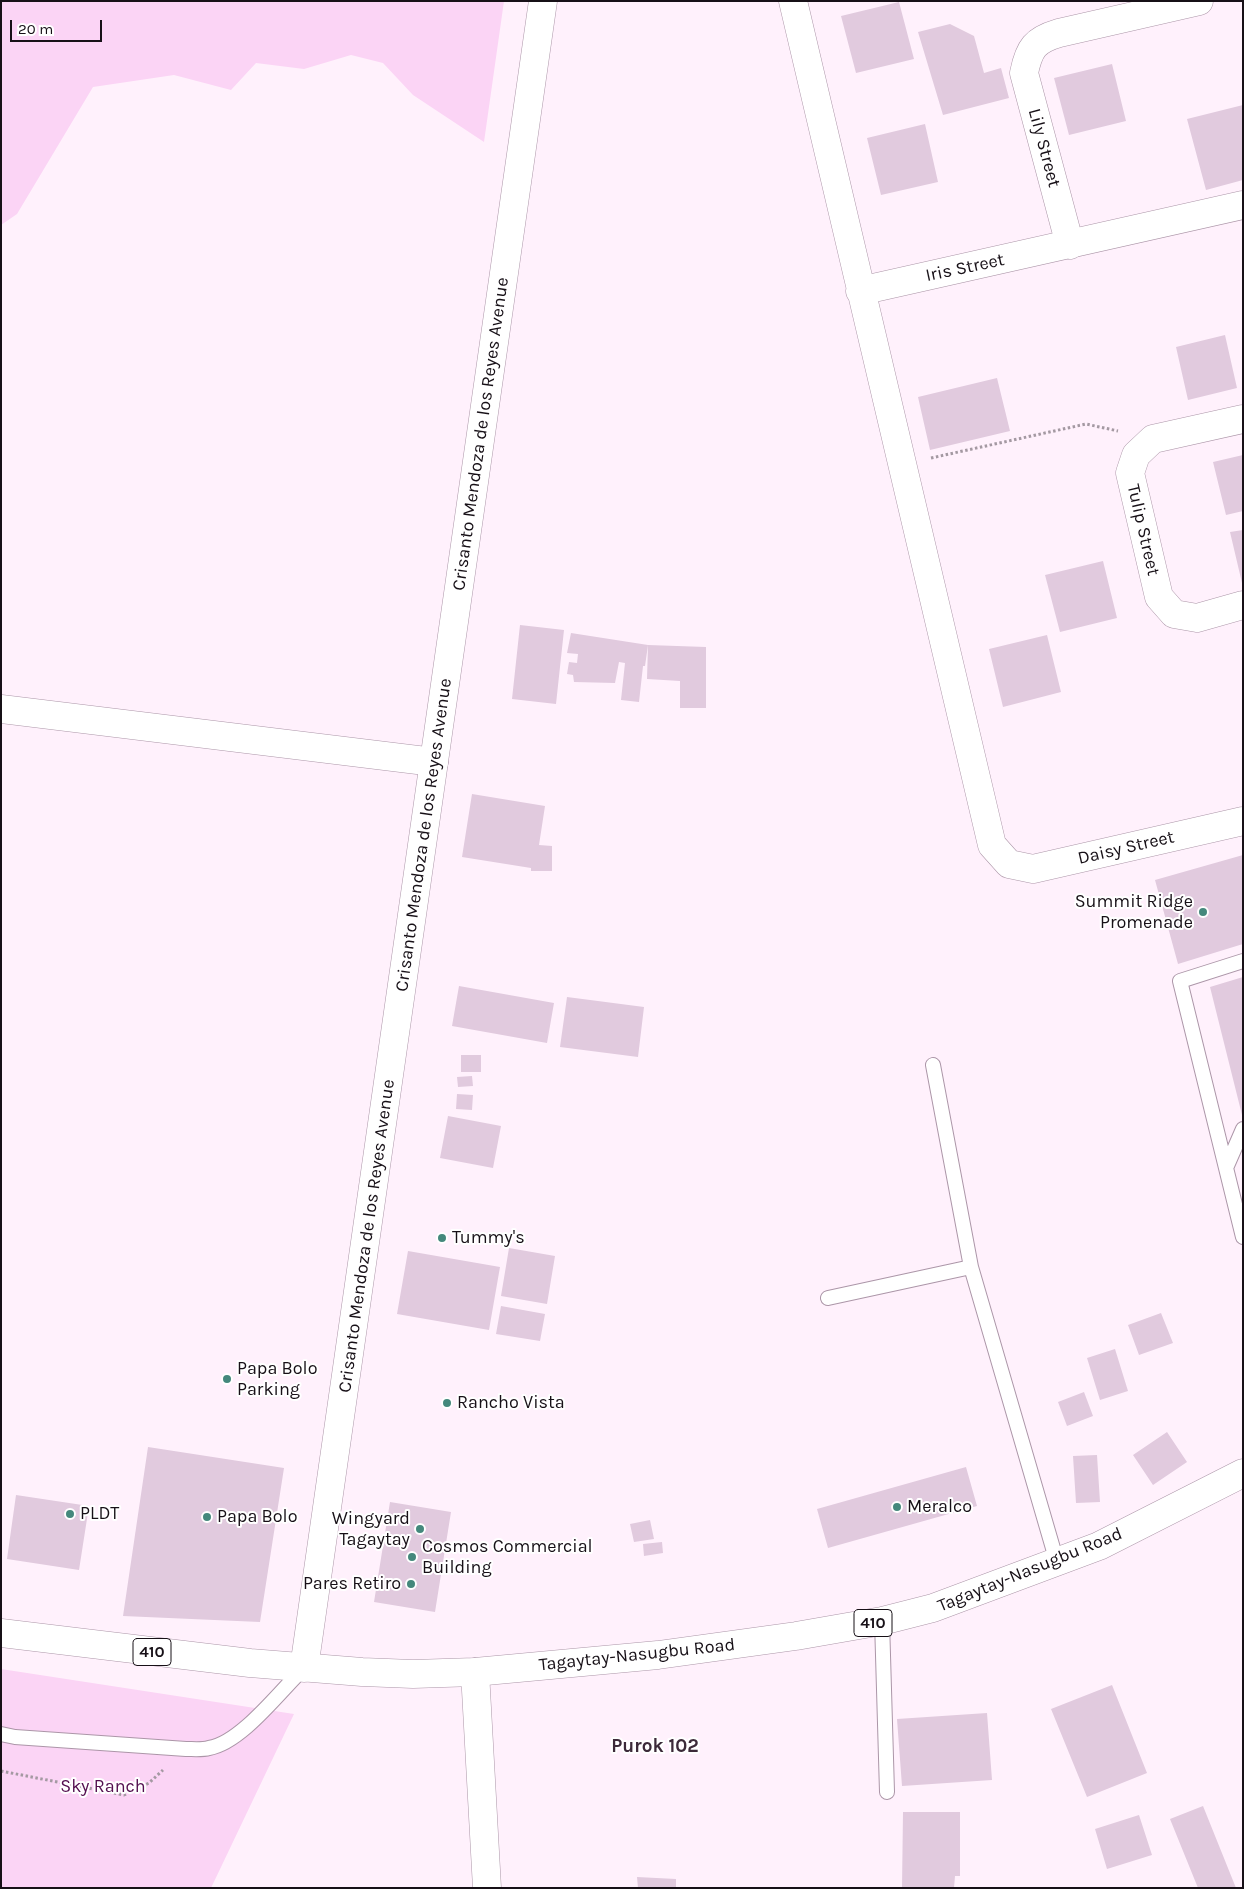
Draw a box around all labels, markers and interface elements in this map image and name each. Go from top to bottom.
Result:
scale bar [12,10,105,42]
text: 20 m [18,20,53,38]
street label: Lily Street [1023,106,1065,190]
street label: Iris Street [924,249,1006,287]
street label: Crisanto Mendoza de los Reyes Avenue [448,276,514,592]
street label: Tulip Street [1122,482,1164,578]
street label: Crisanto Mendoza de los Reyes Avenue [391,677,457,993]
street label: Daisy Street [1076,826,1176,870]
place label: Summit Ridge Promenade [1075,891,1193,934]
marker: Summit Ridge Promenade [1197,906,1209,918]
street label: Crisanto Mendoza de los Reyes Avenue [334,1078,400,1394]
place label: Tummy's [452,1227,525,1249]
marker: Tummy's [436,1232,448,1244]
place label: Papa Bolo Parking [237,1358,317,1400]
marker: Papa Bolo Parking [221,1373,233,1385]
place label: Rancho Vista [457,1392,565,1414]
marker: Rancho Vista [441,1397,453,1409]
place label: Meralco [907,1496,972,1518]
marker: Meralco [891,1501,903,1513]
place label: PLDT [80,1503,119,1525]
place label: Papa Bolo [217,1506,297,1528]
marker: PLDT [64,1508,76,1520]
place label: Wingyard Tagaytay [332,1508,410,1550]
marker: Papa Bolo [201,1511,213,1523]
marker: Wingyard Tagaytay [414,1523,426,1535]
street label: Tagaytay-Nasugbu Road [935,1523,1125,1617]
place label: Cosmos Commercial Building [422,1536,593,1578]
marker: Cosmos Commercial Building [406,1551,418,1563]
place label: Pares Retiro [303,1573,401,1595]
marker: Pares Retiro [405,1578,417,1590]
road number: 410 [854,1610,892,1636]
street label: Tagaytay-Nasugbu Road [538,1634,736,1676]
road number: 410 [133,1638,171,1665]
district label: Purok 102 [611,1736,699,1758]
park label: Sky Ranch [60,1776,146,1798]

